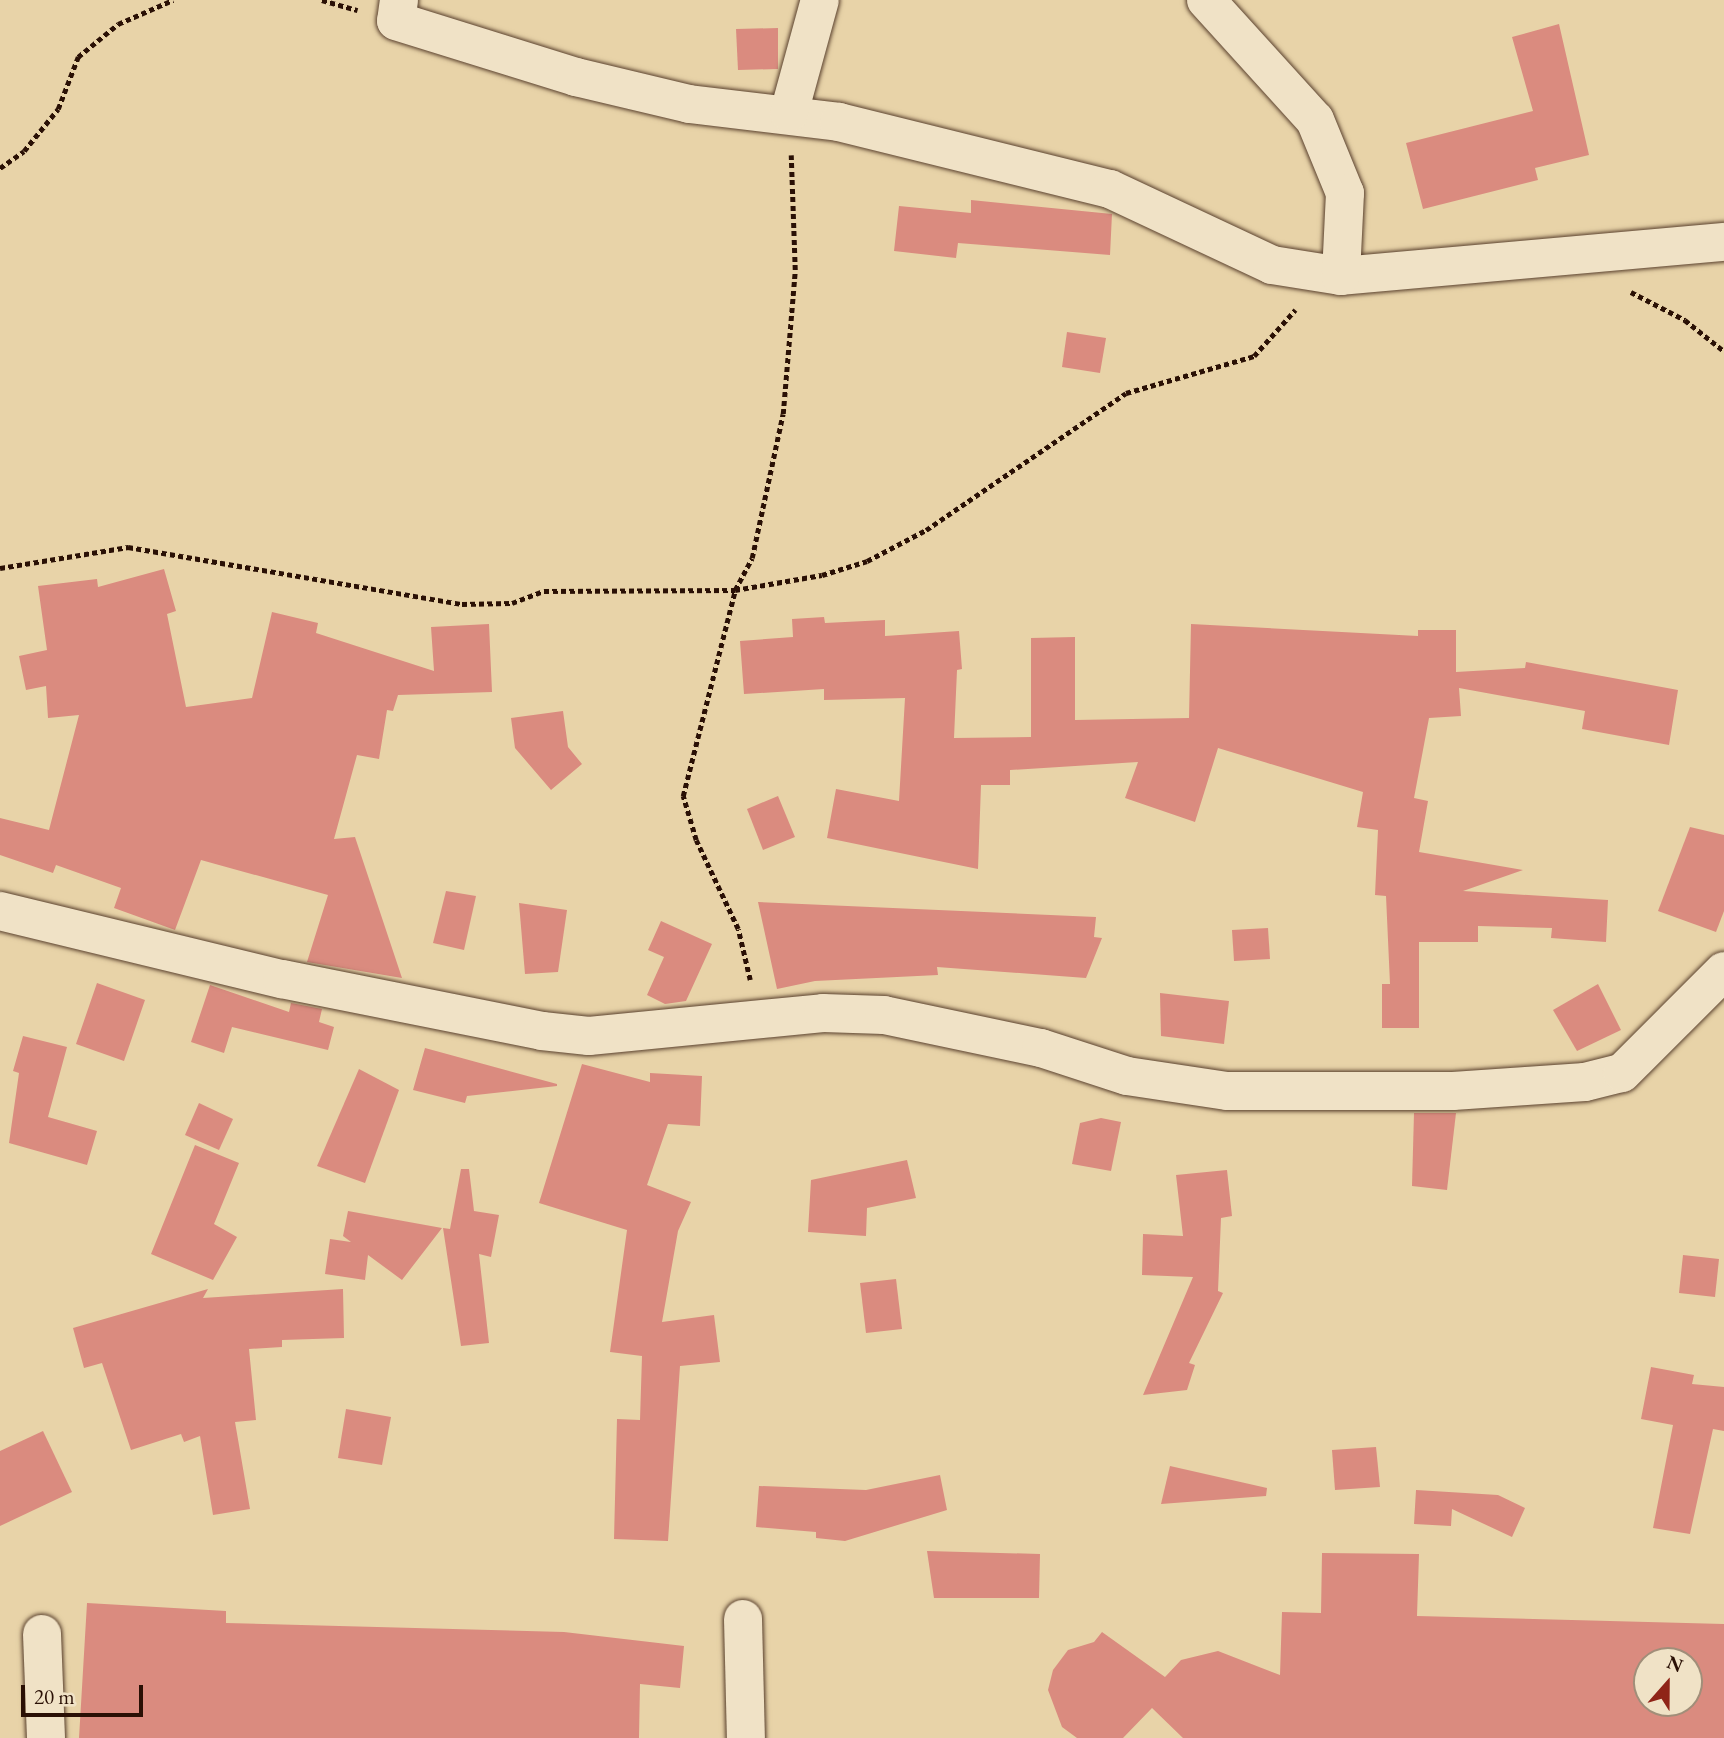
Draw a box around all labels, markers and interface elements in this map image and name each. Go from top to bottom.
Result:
north arrow [1633,1647,1703,1717]
text: N [1663,1649,1687,1678]
scale bar [24,1672,147,1716]
text: 20 m [34,1683,75,1710]

